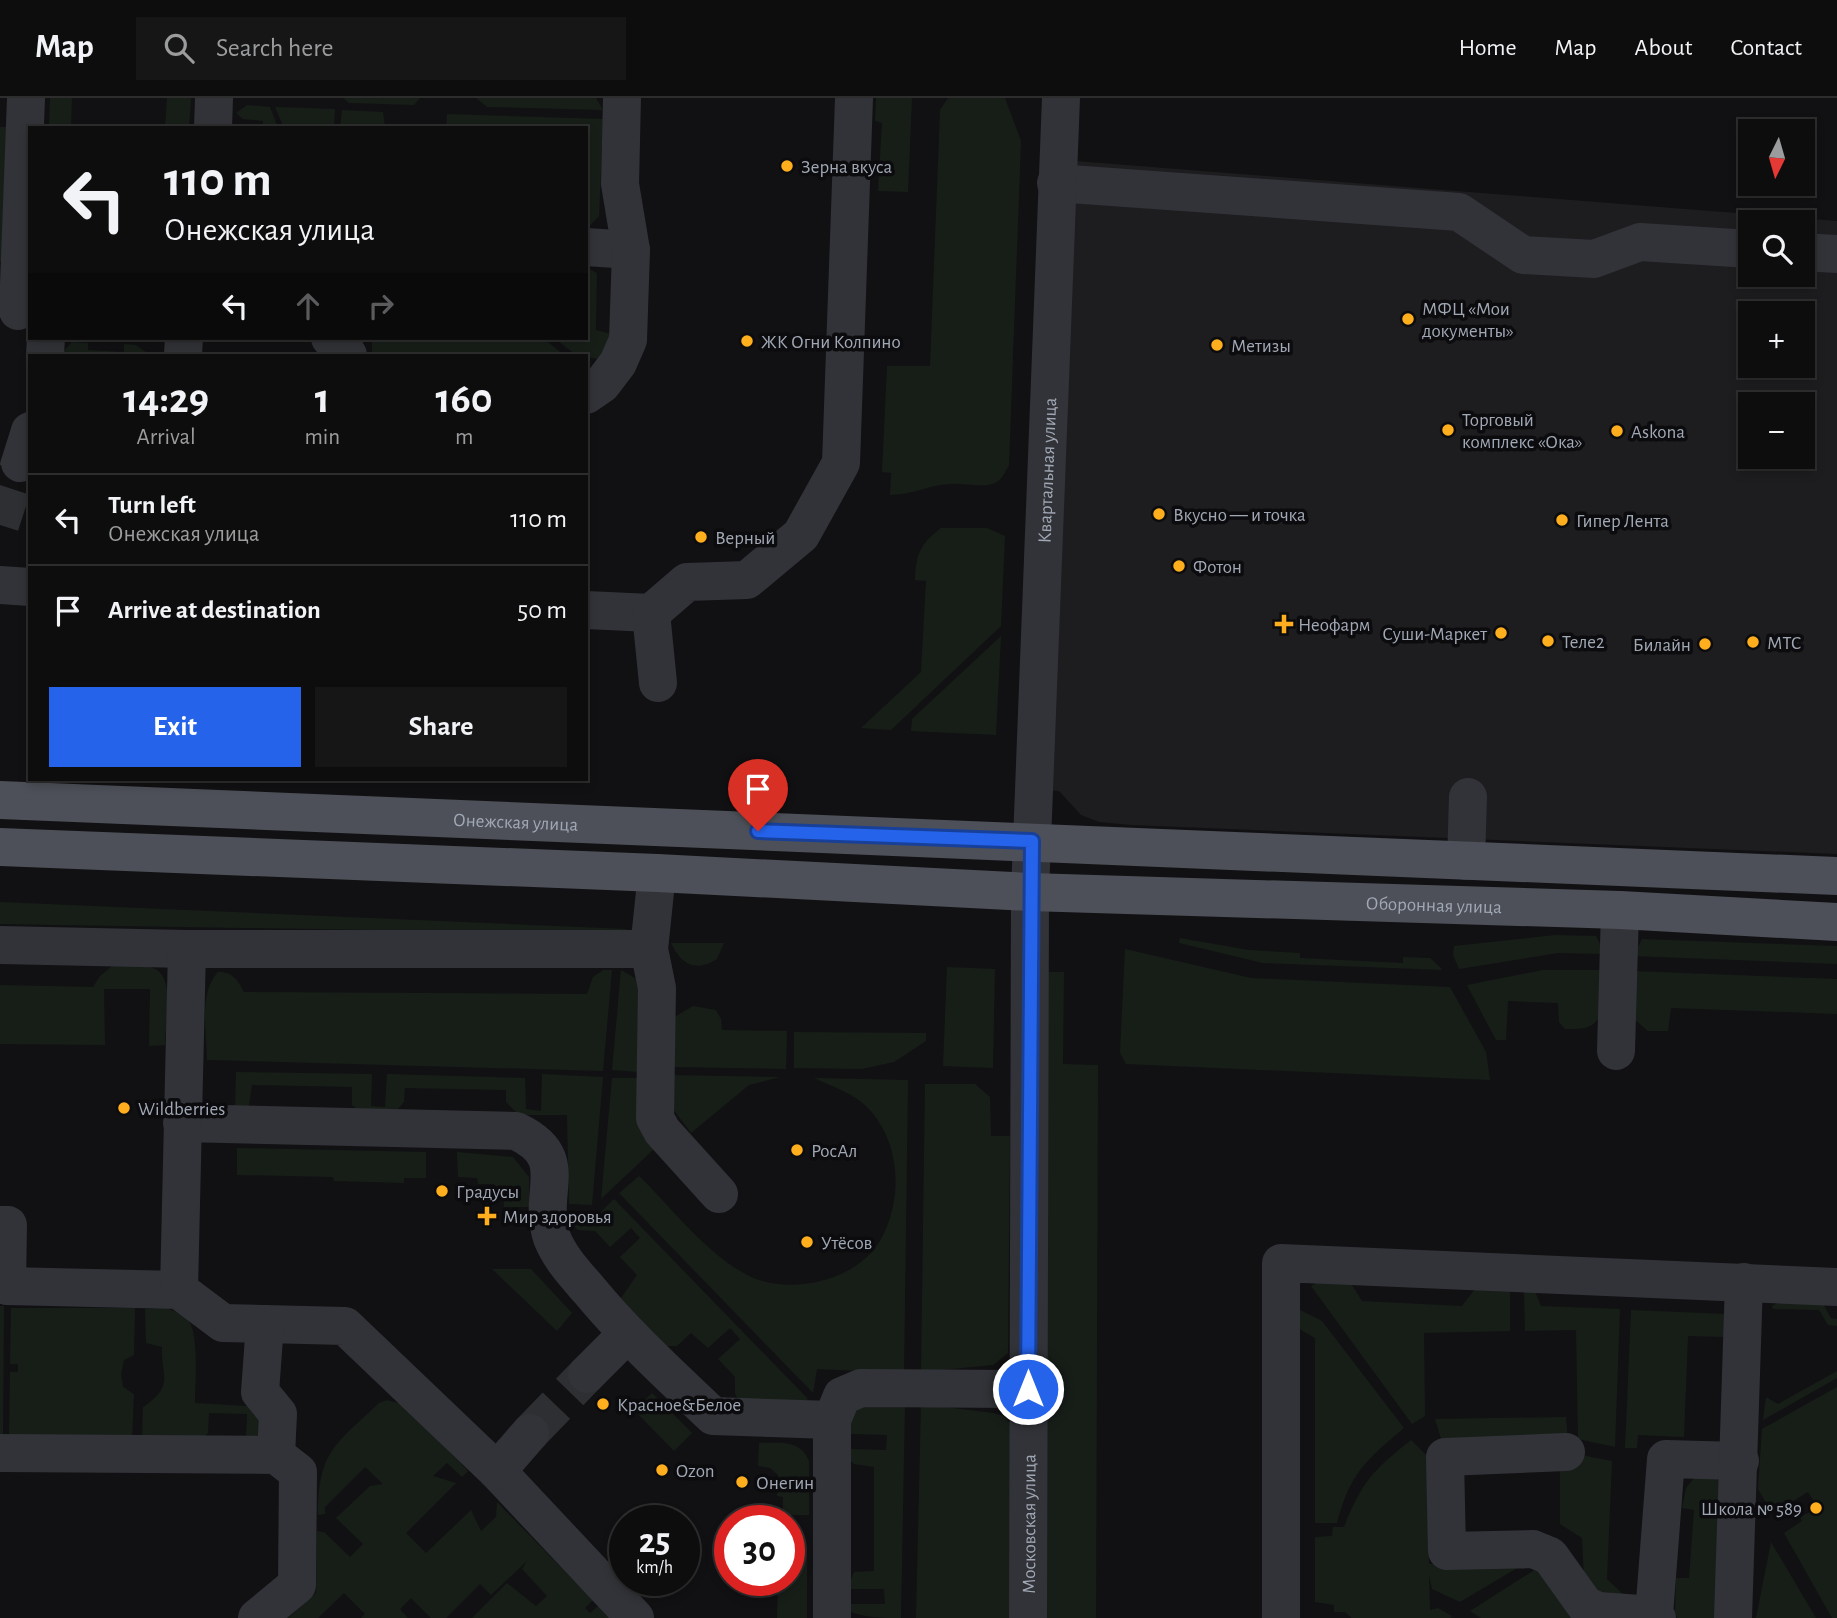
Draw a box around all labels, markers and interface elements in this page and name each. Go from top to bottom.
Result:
search box [136,17,626,80]
icon: search [160,29,198,67]
text: Map [35,31,94,64]
text: Search here [216,35,334,61]
text: Home [1459,36,1517,60]
text: Map [1555,36,1597,60]
text: About [1635,36,1692,60]
text: Contact [1730,36,1802,60]
north arrow [1738,119,1815,196]
map controls [1738,119,1815,469]
icon: left [49,154,140,245]
text: 110 m [164,156,272,205]
marker: Зерна вкуса [779,158,795,174]
place label: Зерна вкуса [801,158,893,177]
button: search [1738,210,1815,287]
text: Онежская улица [164,214,375,246]
icon: left [216,287,254,325]
icon: ahead [289,287,327,325]
icon: right [362,287,400,325]
place label: МФЦ «Мои документы» [1422,300,1514,341]
button: + [1738,301,1815,378]
marker: МФЦ «Мои документы» [1400,311,1416,327]
marker: ЖК Огни Колпино [739,333,755,349]
place label: ЖК Огни Колпино [761,333,901,352]
marker: Метизы [1209,337,1225,353]
place label: Метизы [1231,337,1291,356]
text: 14:29 [123,378,209,420]
text: 1 [315,378,330,420]
text: 160 [435,378,493,420]
button: − [1738,392,1815,469]
street label: Квартальная улица [1036,397,1060,544]
place label: Торговый комплекс «Ока» [1462,411,1583,452]
marker: Торговый комплекс «Ока» [1440,422,1456,438]
marker: Askona [1609,423,1625,439]
place label: Askona [1631,423,1685,442]
text: Arrival [137,426,196,449]
text: min [304,426,340,449]
text: m [455,426,473,449]
text: Turn left [108,492,196,518]
icon: left [49,501,87,539]
text: 110 m [510,506,567,532]
marker: Вкусно — и точка [1151,506,1167,522]
place label: Вкусно — и точка [1173,506,1306,525]
marker: Гипер Лента [1554,512,1570,528]
place label: Гипер Лента [1576,512,1669,531]
text: Онежская улица [108,523,260,546]
marker: Верный [693,529,709,545]
place label: Верный [715,529,775,548]
marker: Фотон [1171,558,1187,574]
place label: Фотон [1193,558,1242,577]
icon: arrive [49,592,87,630]
text: Arrive at destination [108,597,321,623]
text: 50 m [517,597,567,623]
marker: Неофарм [1276,616,1292,632]
place label: Неофарм [1298,616,1370,635]
place label: Суши-Маркет [1382,625,1487,644]
marker: Суши-Маркет [1493,625,1509,641]
marker: Теле2 [1540,633,1556,649]
place label: Теле2 [1562,633,1605,652]
marker: МТС [1745,634,1761,650]
place label: МТС [1767,634,1801,653]
place label: Билайн [1633,636,1691,655]
marker: Билайн [1697,636,1713,652]
button: Exit [49,687,301,767]
button: Share [315,687,567,767]
pin [728,759,788,831]
icon: arrive [739,770,777,808]
street label: Онежская улица [453,811,579,835]
street label: Оборонная улица [1365,894,1502,917]
marker: Wildberries [116,1100,132,1116]
place label: Wildberries [138,1100,225,1119]
marker: РосАл [789,1142,805,1158]
place label: РосАл [811,1142,857,1161]
marker: Градусы [434,1183,450,1199]
place label: Градусы [456,1183,519,1202]
marker: Мир здоровья [477,1206,497,1226]
place label: Мир здоровья [503,1208,612,1227]
marker: Утёсов [799,1234,815,1250]
place label: Утёсов [821,1234,872,1253]
position arrow [991,1352,1065,1426]
marker: Красное&Белое [595,1396,611,1412]
place label: Красное&Белое [617,1396,741,1415]
street label: Московская улица [1020,1454,1039,1594]
marker: Ozon [654,1462,670,1478]
place label: Ozon [676,1462,715,1481]
marker: Онегин [734,1474,750,1490]
place label: Онегин [756,1474,814,1493]
place label: Школа № 589 [1701,1500,1802,1519]
marker: Школа № 589 [1808,1500,1824,1516]
speed limit sign: 30 [714,1505,805,1596]
text: 25 [639,1524,670,1559]
text: km/h [636,1559,673,1577]

